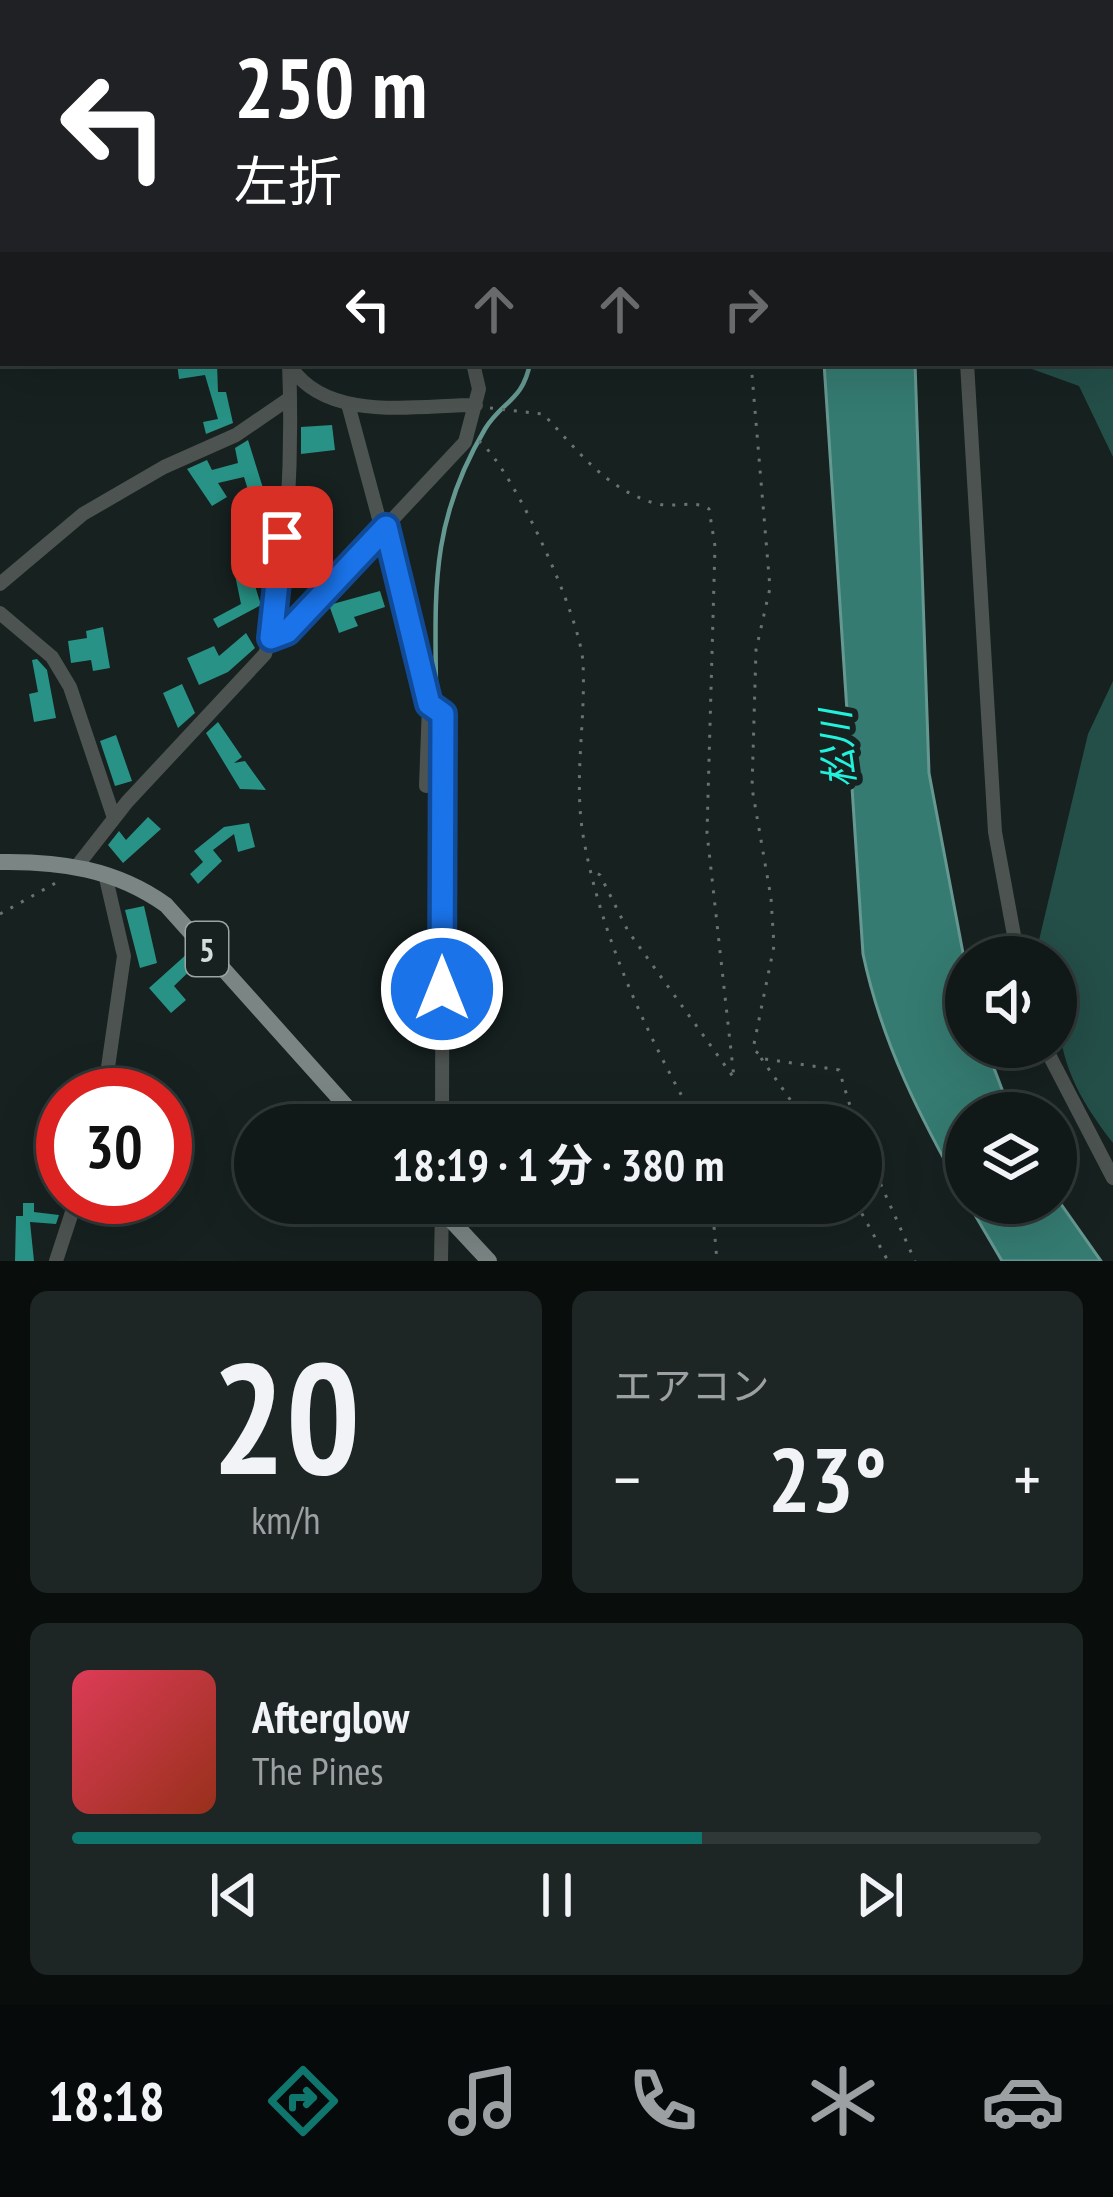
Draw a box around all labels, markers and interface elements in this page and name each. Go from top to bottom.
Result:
text: 250 m [234,32,427,141]
icon: left [36,48,192,204]
text: 左折 [234,146,342,216]
icon: left [335,276,401,342]
icon: ahead [461,276,527,342]
icon: ahead [587,276,653,342]
icon: right [713,276,779,342]
pin [231,486,333,588]
icon: arrive [249,504,315,570]
water label: 松川 [809,704,865,790]
road number: 5 [186,922,228,976]
position arrow [379,926,505,1052]
map controls [945,936,1077,1224]
button: sound [945,936,1077,1068]
speed limit sign: 30 [36,1068,192,1224]
button: layers [945,1092,1077,1224]
text: 18:19 · 1 分 · 380 m [392,1135,724,1193]
text: 20 [211,1315,360,1517]
text: エアコン [614,1360,770,1411]
text: 23° [768,1420,887,1537]
text: − [614,1436,641,1521]
text: + [1014,1436,1041,1521]
text: km/h [251,1494,320,1545]
text: Afterglow [252,1687,409,1745]
text: The Pines [252,1745,383,1796]
icon: previous [201,1862,267,1928]
icon: pause [524,1862,590,1928]
icon: next [847,1862,913,1928]
icon: directions [261,2059,345,2143]
icon: music [441,2059,525,2143]
icon: phone [621,2059,705,2143]
icon: climate [801,2059,885,2143]
icon: car [981,2059,1065,2143]
text: 18:18 [48,2066,165,2136]

